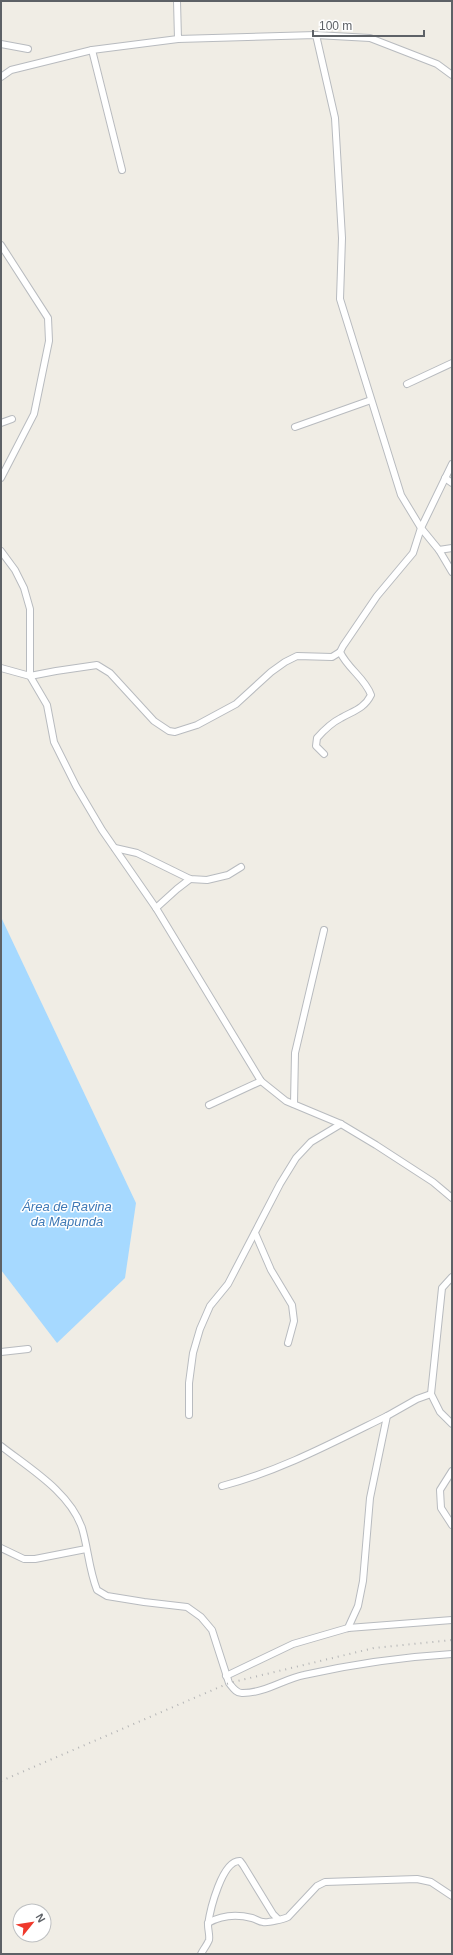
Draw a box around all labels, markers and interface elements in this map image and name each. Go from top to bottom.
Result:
scale bar [313,12,424,38]
text: 100 m [319,19,352,33]
water label: Área de Ravina da Mapunda [21,1199,112,1229]
north arrow [12,1903,52,1943]
text: N [33,1912,48,1924]

